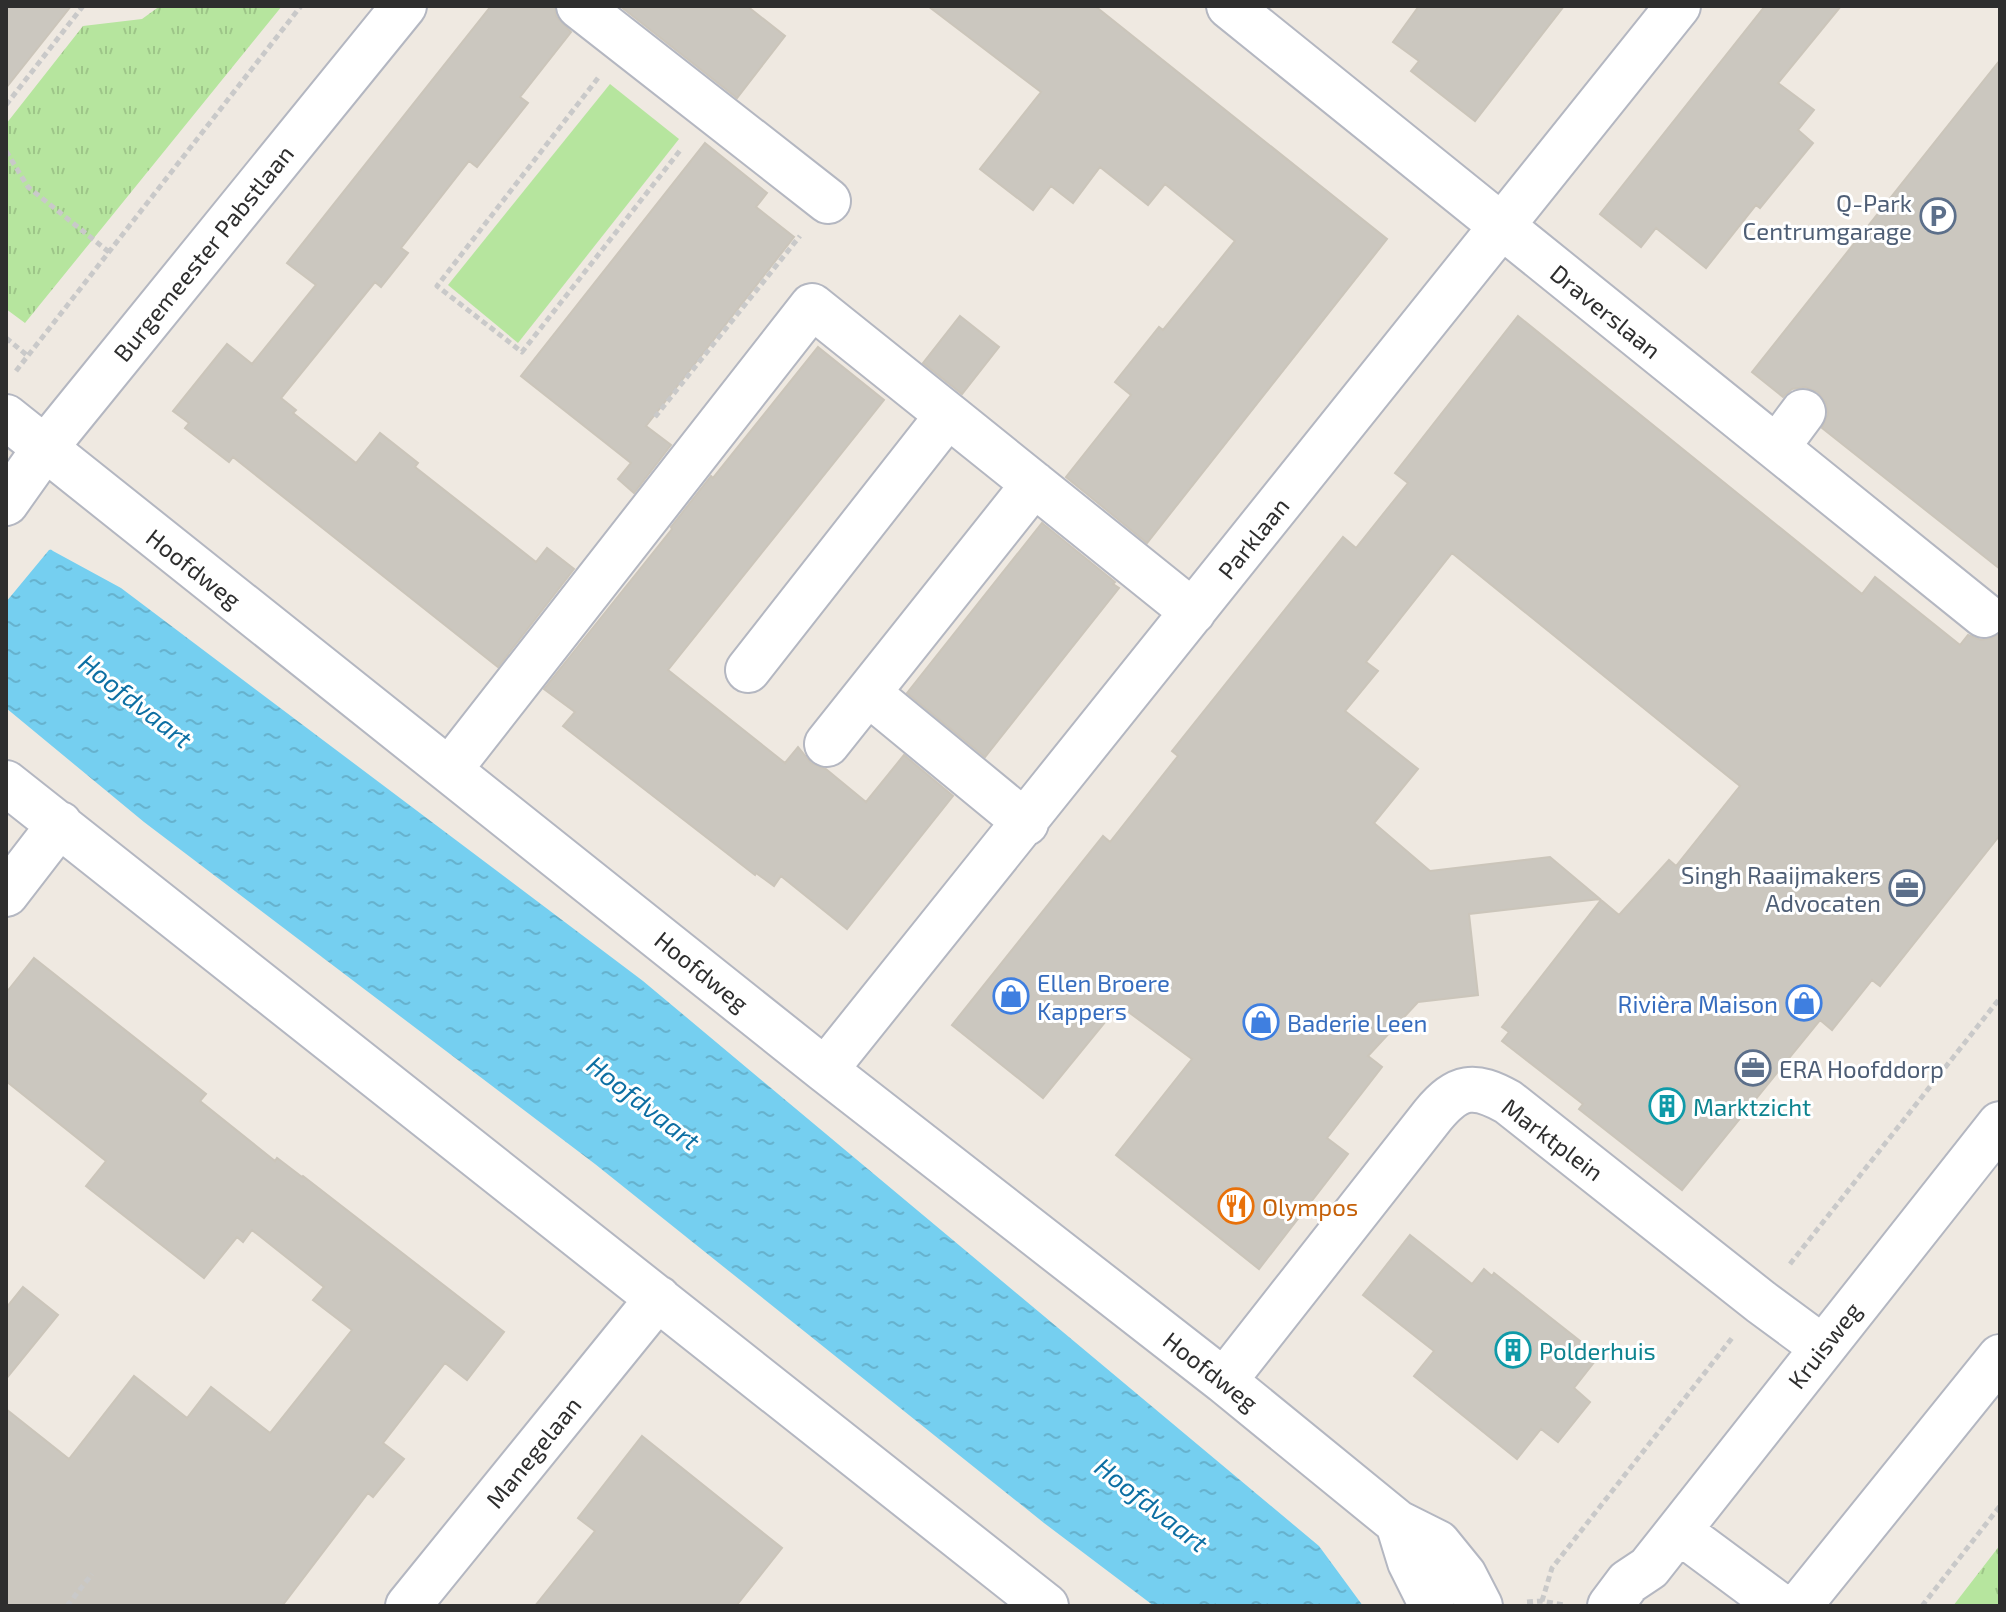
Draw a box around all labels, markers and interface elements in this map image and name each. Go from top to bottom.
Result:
street label: Burgemeester Pabstlaan [107,139,299,367]
place label: Q-Park Centrumgarage [1743,188,1912,245]
parking icon: Q-Park Centrumgarage [1919,197,1957,235]
street label: Draverslaan [1545,258,1667,364]
street label: Parklaan [1211,491,1295,585]
street label: Hoofdweg [141,522,247,614]
water label: Hoofdvaart [73,646,199,754]
place label: Singh Raaijmakers Advocaten [1681,860,1881,917]
office icon: Singh Raaijmakers Advocaten [1888,869,1926,907]
street label: Hoofdweg [649,924,755,1018]
place label: Ellen Broere Kappers [1037,968,1170,1025]
shop icon: Ellen Broere Kappers [992,977,1030,1015]
shop icon: Rivièra Maison [1785,984,1823,1022]
place label: Rivièra Maison [1618,989,1778,1018]
shop icon: Baderie Leen [1242,1003,1280,1041]
place label: Baderie Leen [1287,1008,1428,1037]
water label: Hoofdvaart [581,1048,707,1156]
office icon: ERA Hoofddorp [1734,1049,1772,1087]
place label: ERA Hoofddorp [1779,1054,1944,1083]
building icon: Marktzicht [1648,1087,1686,1125]
street label: Marktplein [1497,1092,1609,1186]
place label: Marktzicht [1693,1092,1811,1121]
restaurant icon: Olympos [1217,1187,1255,1225]
place label: Olympos [1262,1192,1358,1221]
street label: Kruisweg [1781,1296,1867,1394]
street label: Hoofdweg [1158,1325,1264,1417]
building icon: Polderhuis [1494,1331,1532,1369]
place label: Polderhuis [1539,1336,1656,1365]
street label: Manegelaan [479,1391,587,1513]
water label: Hoofdvaart [1089,1450,1215,1558]

